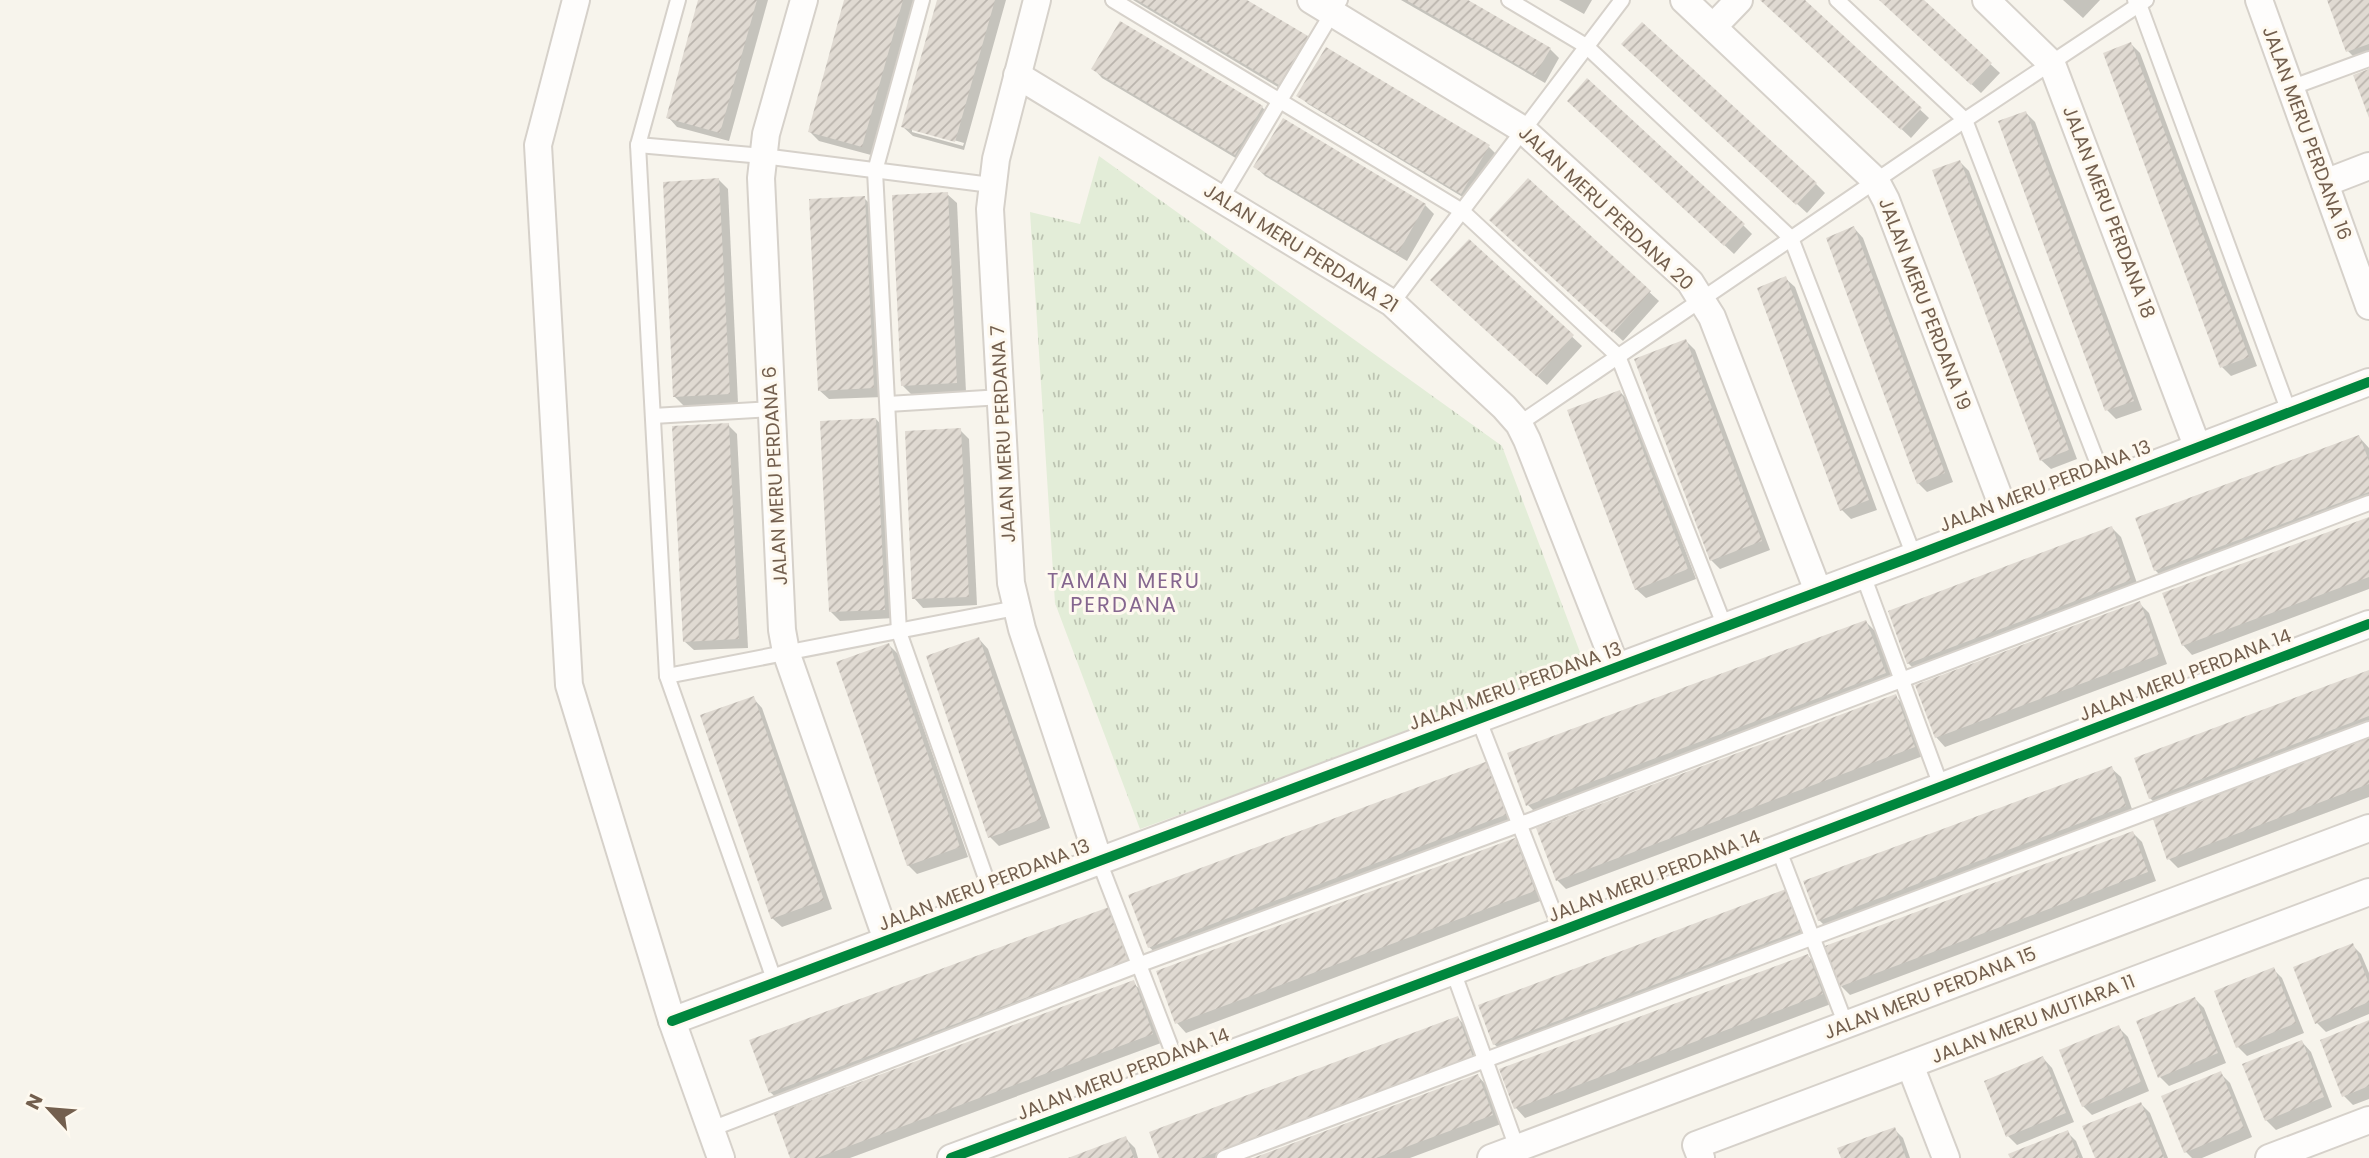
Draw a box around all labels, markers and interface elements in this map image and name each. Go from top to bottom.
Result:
street label: JALAN MERU PERDANA 16 [2256,22,2358,244]
street label: JALAN MERU PERDANA 18 [2056,102,2162,322]
street label: JALAN MERU PERDANA 20 [1512,120,1700,296]
street label: JALAN MERU PERDANA 21 [1199,177,1403,319]
street label: JALAN MERU PERDANA 19 [1872,194,1978,414]
street label: JALAN MERU PERDANA 7 [984,324,1022,544]
street label: JALAN MERU PERDANA 6 [756,366,794,586]
street label: JALAN MERU PERDANA 13 [1935,433,2155,539]
district label: TAMAN MERU PERDANA [1047,566,1201,619]
street label: JALAN MERU PERDANA 14 [2075,622,2295,728]
street label: JALAN MERU PERDANA 13 [1405,635,1625,737]
street label: JALAN MERU PERDANA 14 [1544,823,1764,929]
street label: JALAN MERU PERDANA 13 [874,832,1094,938]
street label: JALAN MERU PERDANA 15 [1820,940,2040,1046]
street label: JALAN MERU MUTIARA 11 [1927,968,2139,1070]
street label: JALAN MERU PERDANA 14 [1013,1021,1233,1127]
north arrow [14,1074,84,1144]
text: N [19,1089,49,1114]

